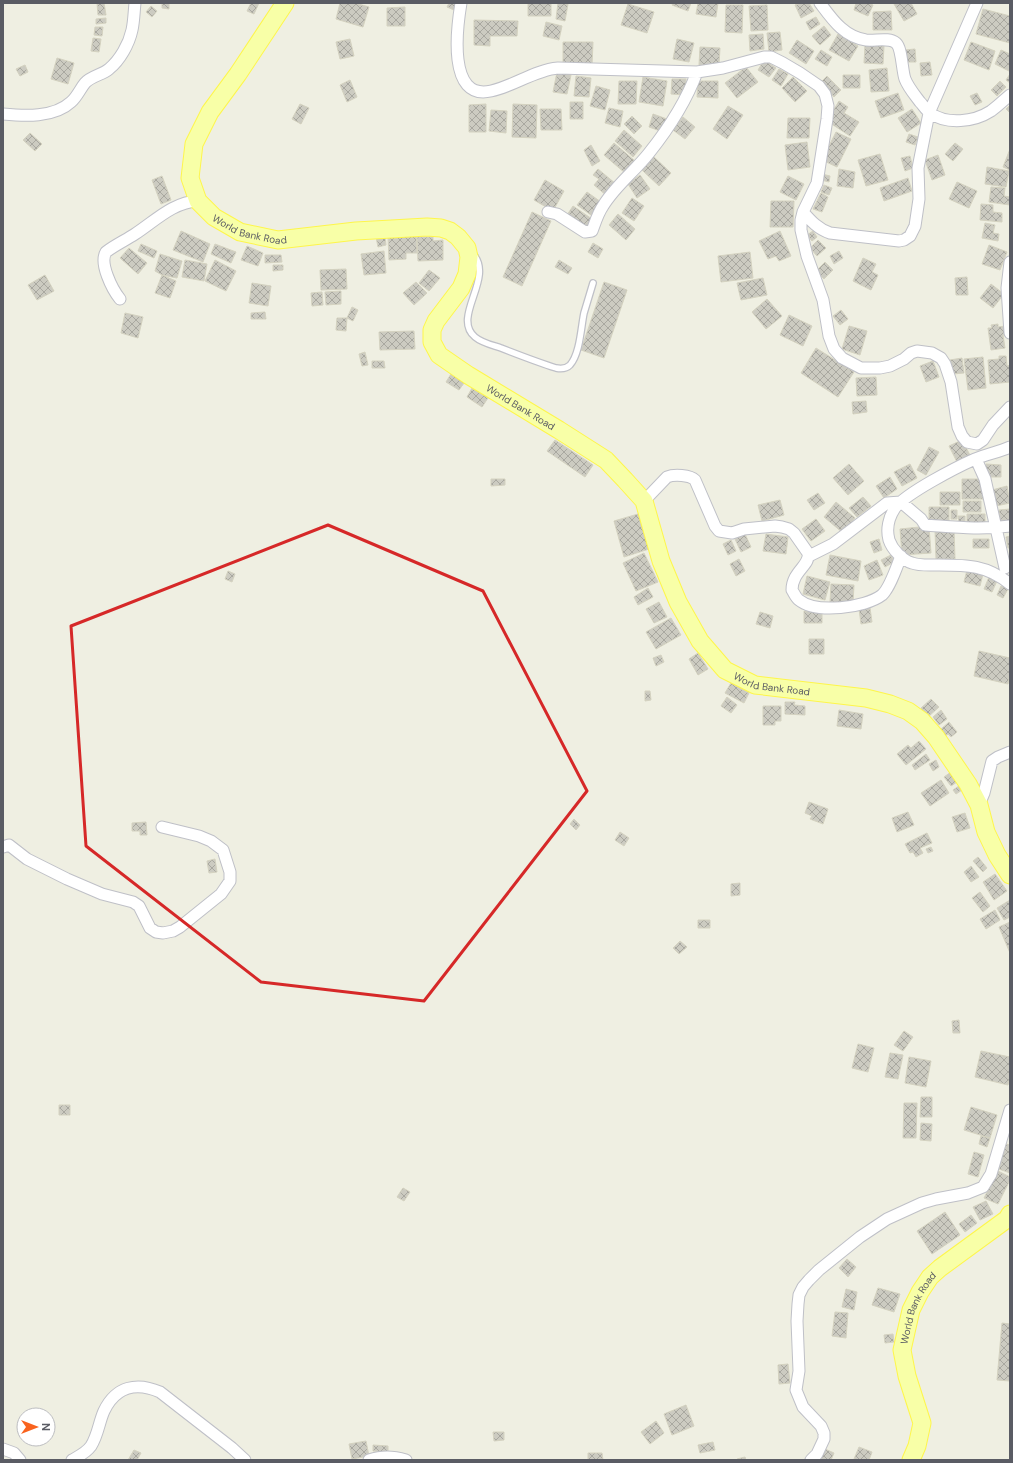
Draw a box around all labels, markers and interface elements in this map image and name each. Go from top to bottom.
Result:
street label: World Bank Road [210,211,288,247]
street label: World Bank Road [484,381,558,433]
street label: World Bank Road [732,669,811,698]
street label: World Bank Road [897,1269,938,1345]
north arrow [16,1407,56,1447]
text: N [39,1423,53,1431]

